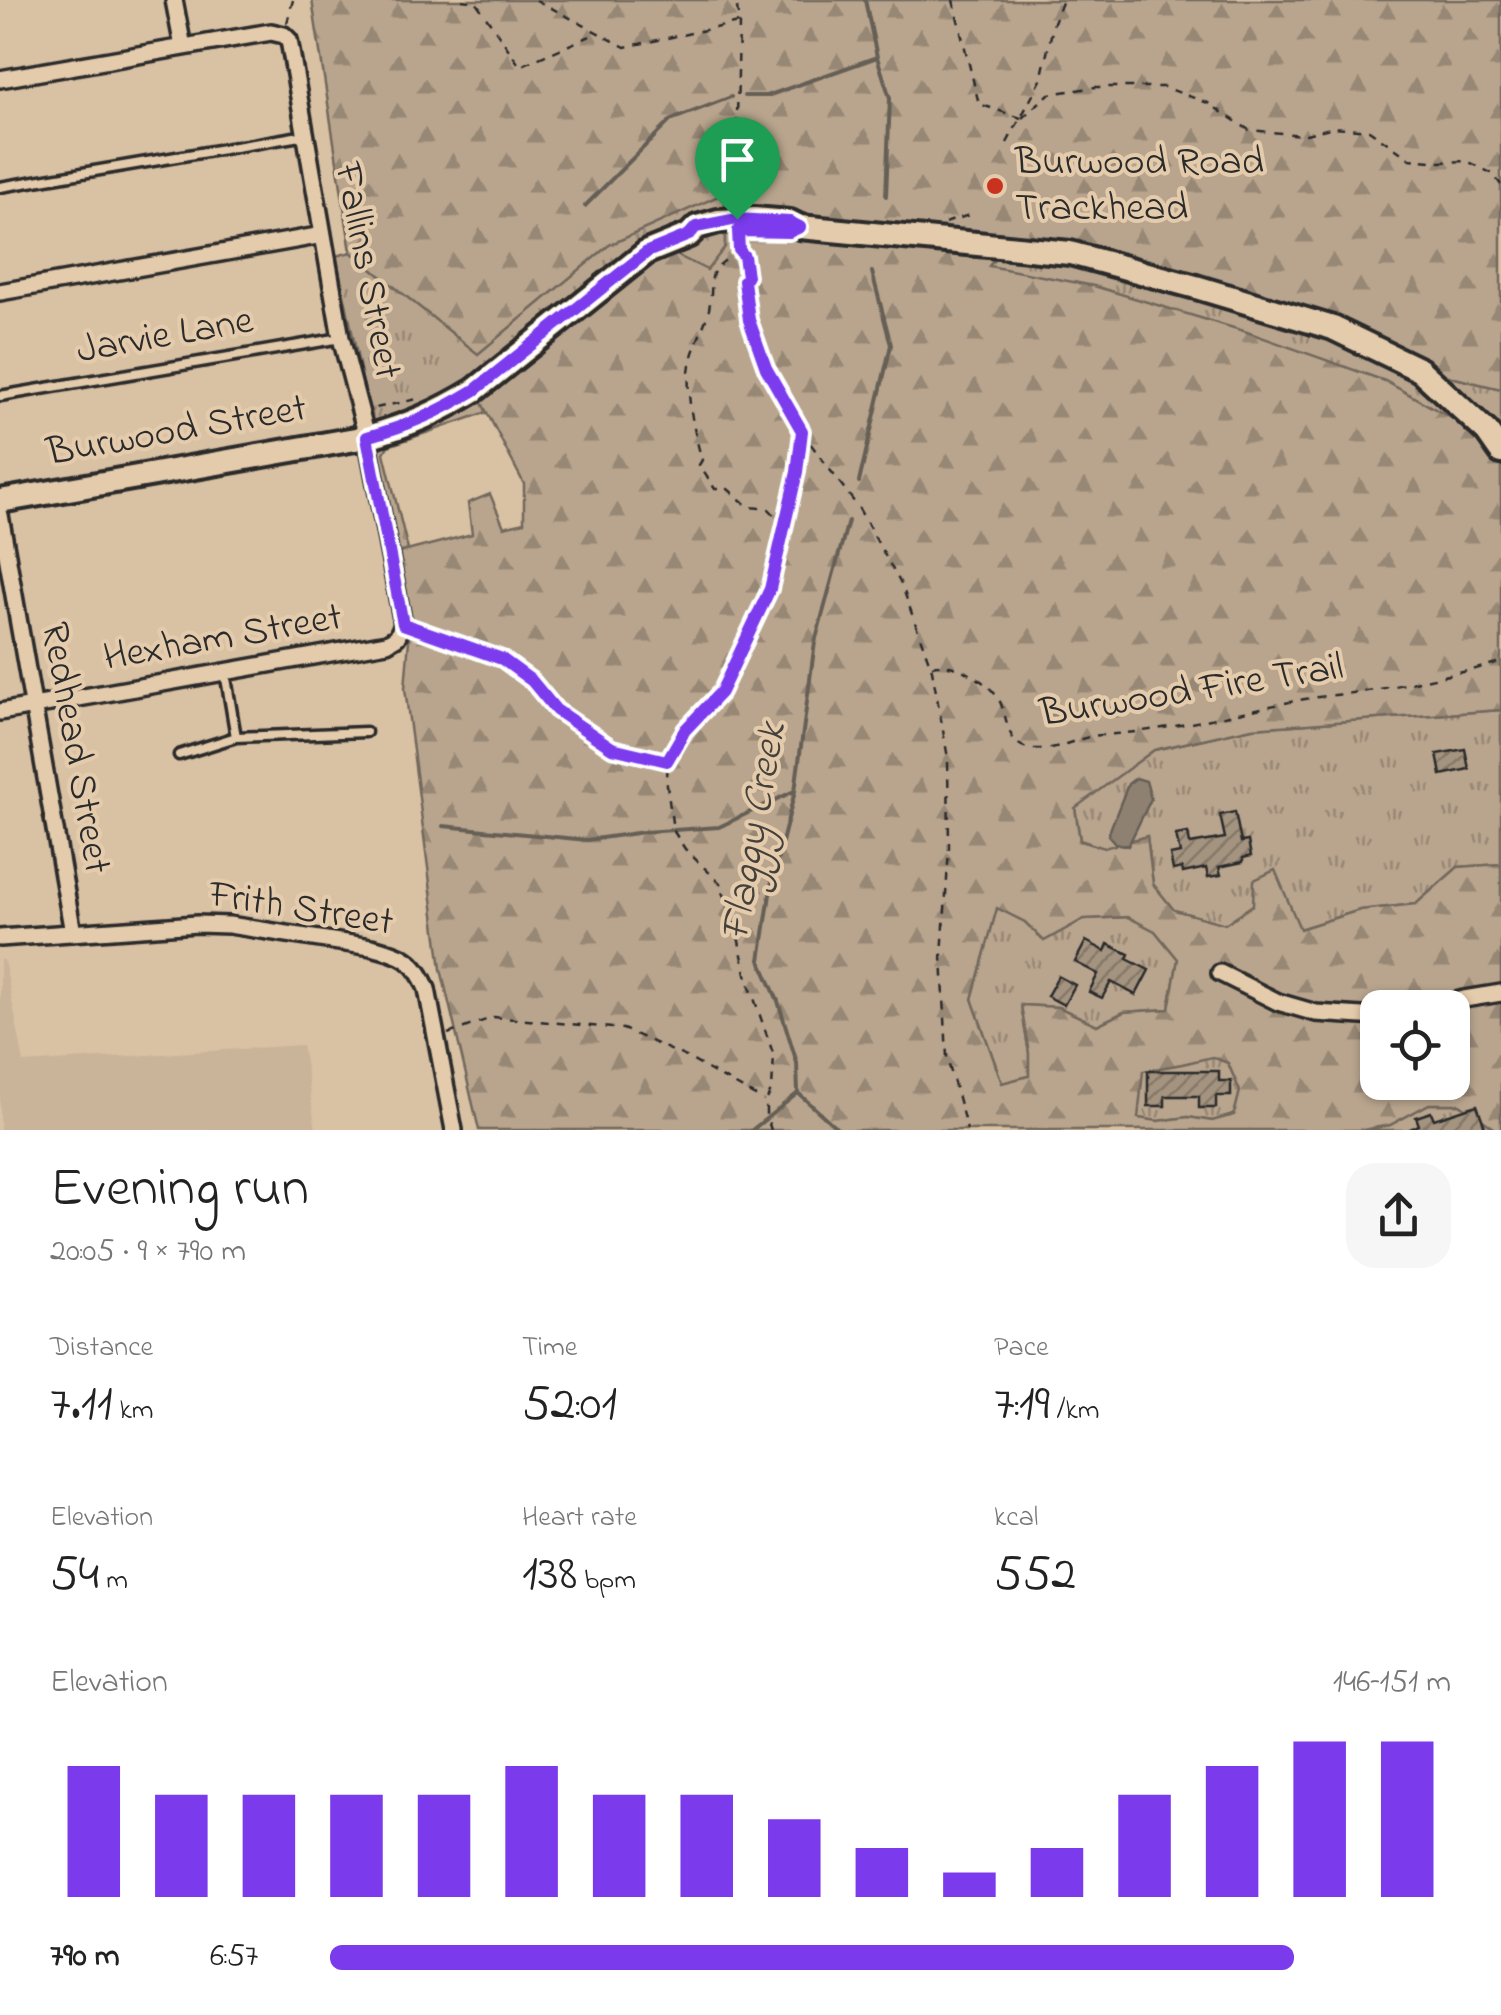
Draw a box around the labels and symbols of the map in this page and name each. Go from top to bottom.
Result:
pin [695,117,780,220]
place label: Burwood Road Trackhead [1014,134,1264,239]
street label: Fallins Street [316,157,416,384]
marker: Burwood Road Trackhead [984,175,1006,197]
street label: Jarvie Lane [72,292,258,382]
street label: Burwood Street [41,380,312,484]
street label: Hexham Street [99,589,347,689]
street label: Redhead Street [23,618,125,878]
street label: Burwood Fire Trail [1035,639,1348,745]
water label: Flaggy Creek [706,716,805,946]
street label: Frith Street [204,866,397,954]

